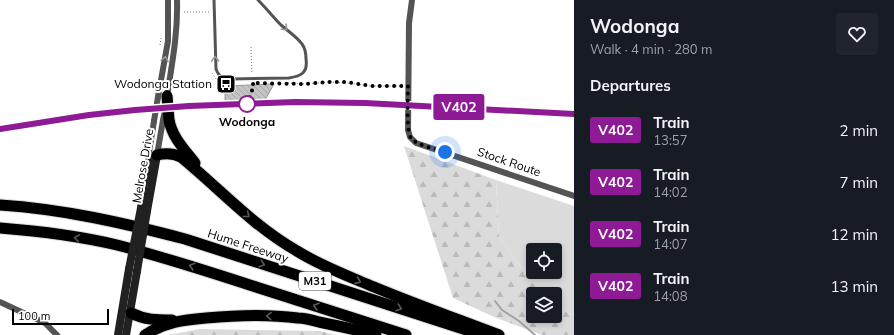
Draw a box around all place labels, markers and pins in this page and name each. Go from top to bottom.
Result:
bus stop icon: Wodonga Station [215,73,237,95]
place label: Wodonga Station [114,76,212,91]
marker: Wodonga [238,95,256,113]
place label: Wodonga [219,114,275,129]

